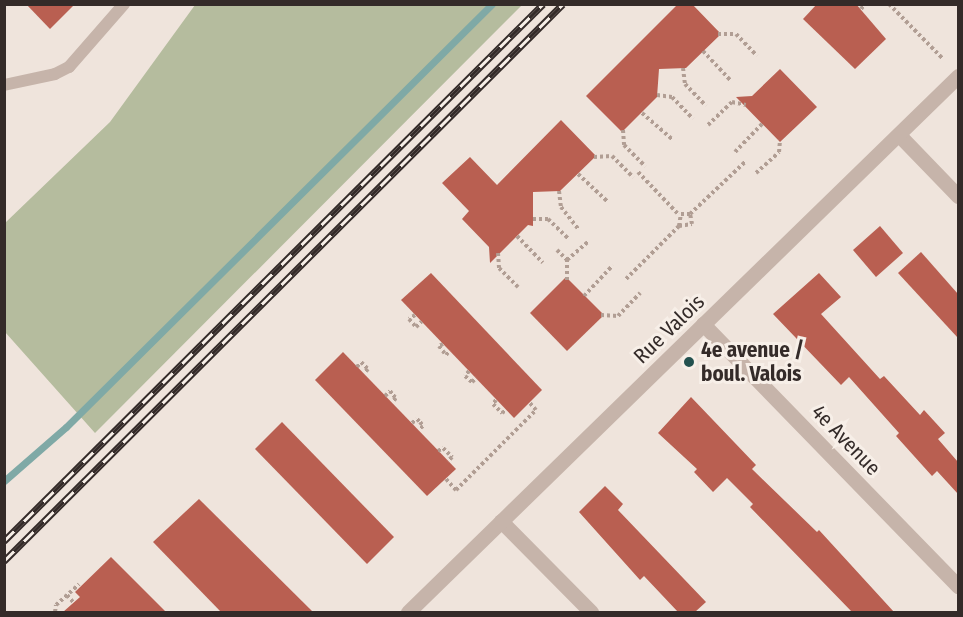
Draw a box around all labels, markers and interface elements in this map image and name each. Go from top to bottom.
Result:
street label: Rue Valois [628,289,710,369]
place label: 4e avenue / boul. Valois [701,337,804,387]
marker: 4e avenue / boul. Valois [682,355,696,369]
street label: 4e Avenue [806,399,886,481]

